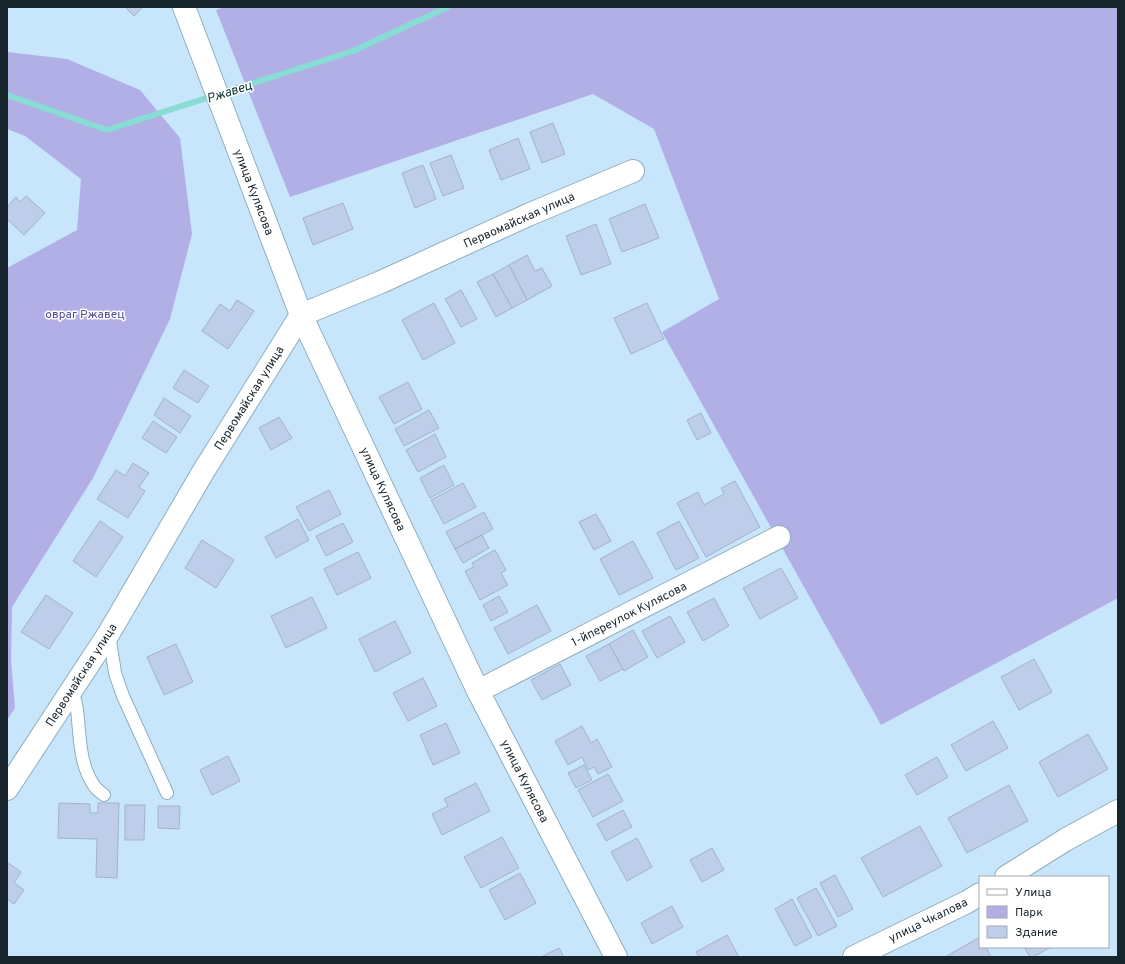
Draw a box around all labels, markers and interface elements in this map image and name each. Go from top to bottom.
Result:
water label: Ржавец [205,78,255,108]
street label: улица Кулясова [229,147,277,238]
street label: Первомайская улица [461,189,578,253]
park label: овраг Ржавец [45,307,125,323]
street label: Первомайская улица [211,343,288,454]
street label: улица Кулясова [356,445,409,534]
street label: 1-йпереулок Кулясова [569,579,690,651]
street label: Первомайская улица [42,621,121,730]
street label: улица Кулясова [496,737,552,826]
legend [979,876,1109,948]
text: Улица [1015,885,1051,901]
street label: улица Чкалова [886,895,971,947]
text: Парк [1015,905,1043,921]
text: Здание [1015,925,1058,941]

